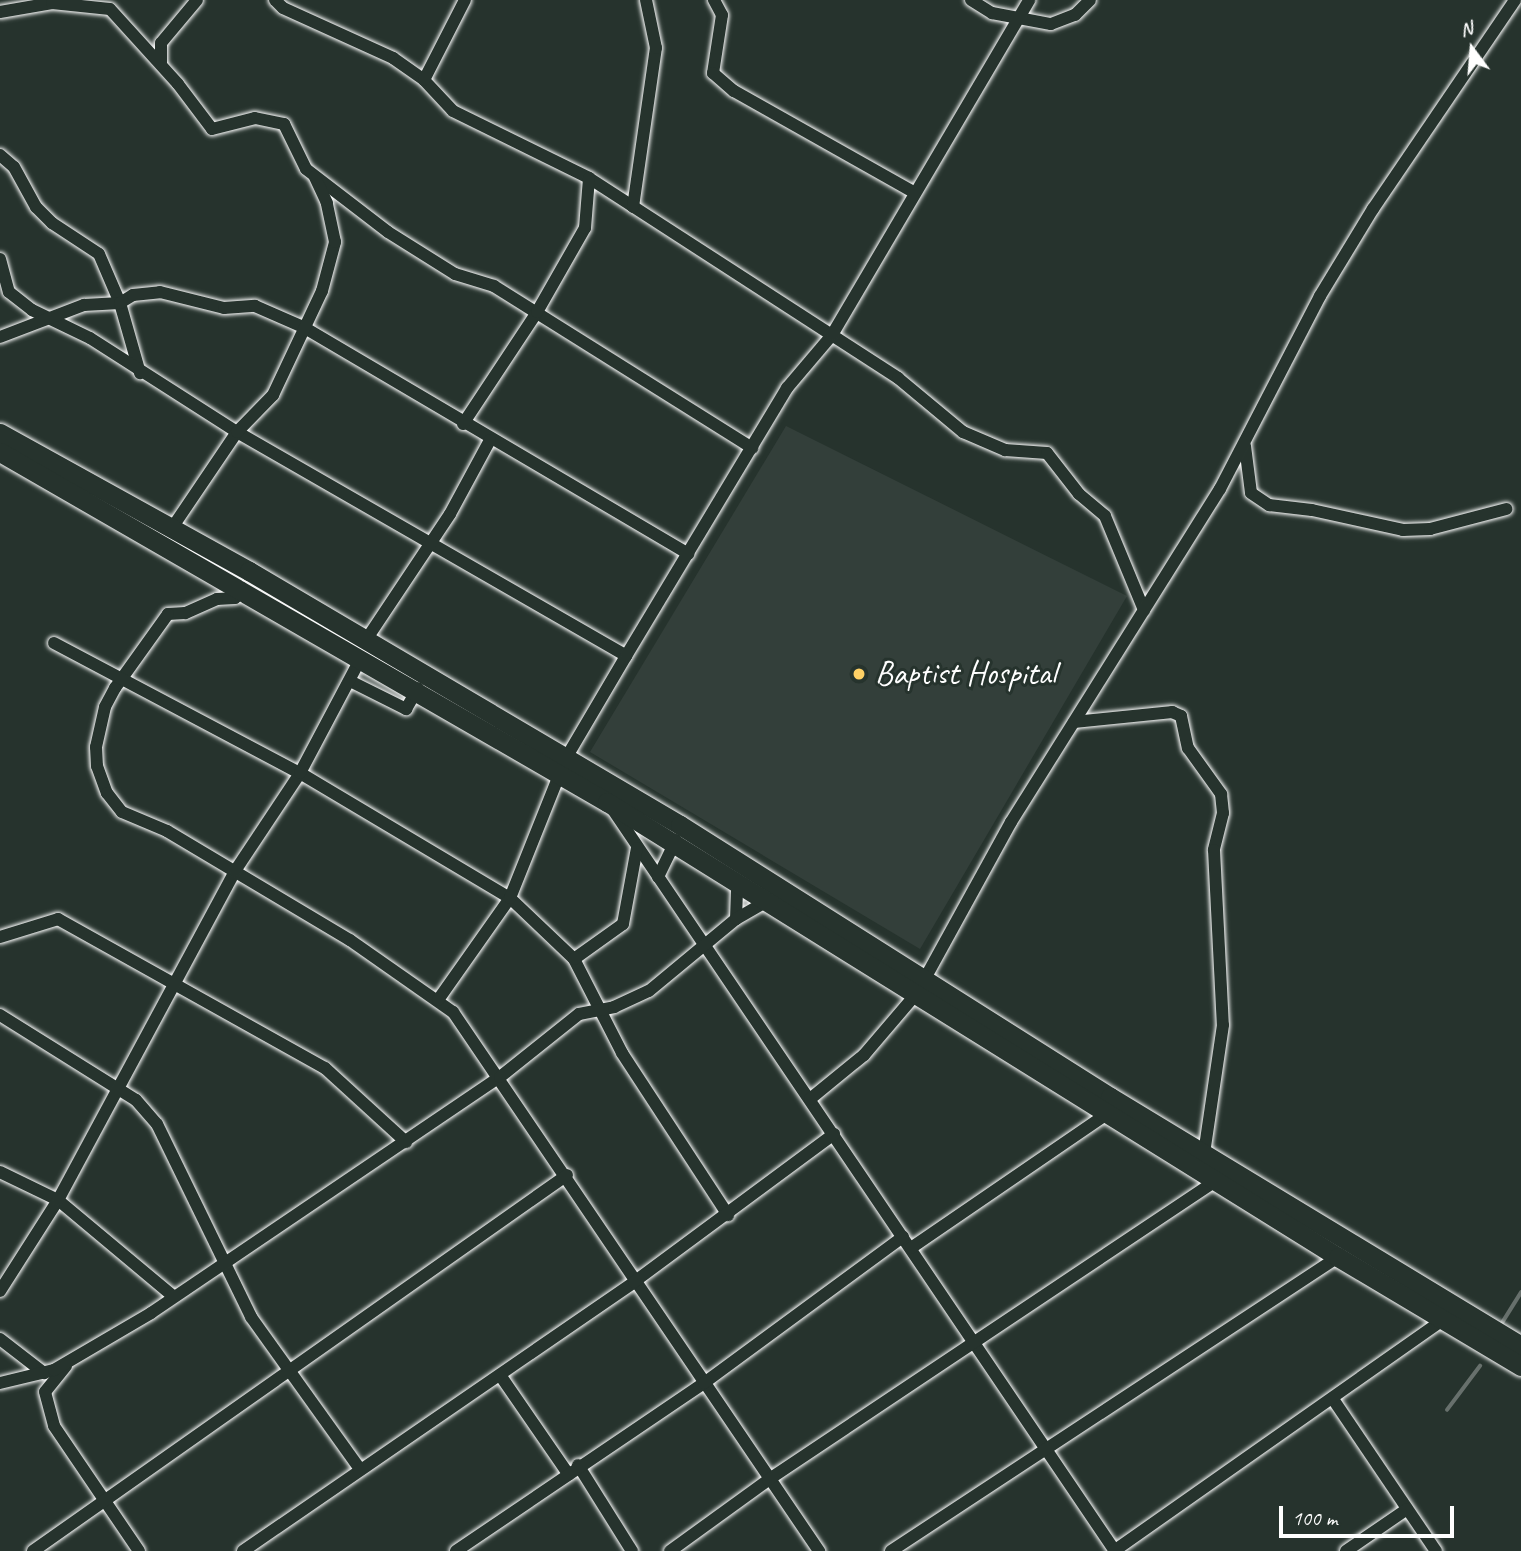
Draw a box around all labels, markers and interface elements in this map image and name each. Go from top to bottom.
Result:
north arrow [1437,14,1507,84]
text: N [1457,16,1475,42]
place label: Baptist Hospital [875,654,1056,694]
marker: Baptist Hospital [849,664,869,684]
scale bar [1283,1492,1458,1536]
text: 100 m [1292,1505,1337,1531]

